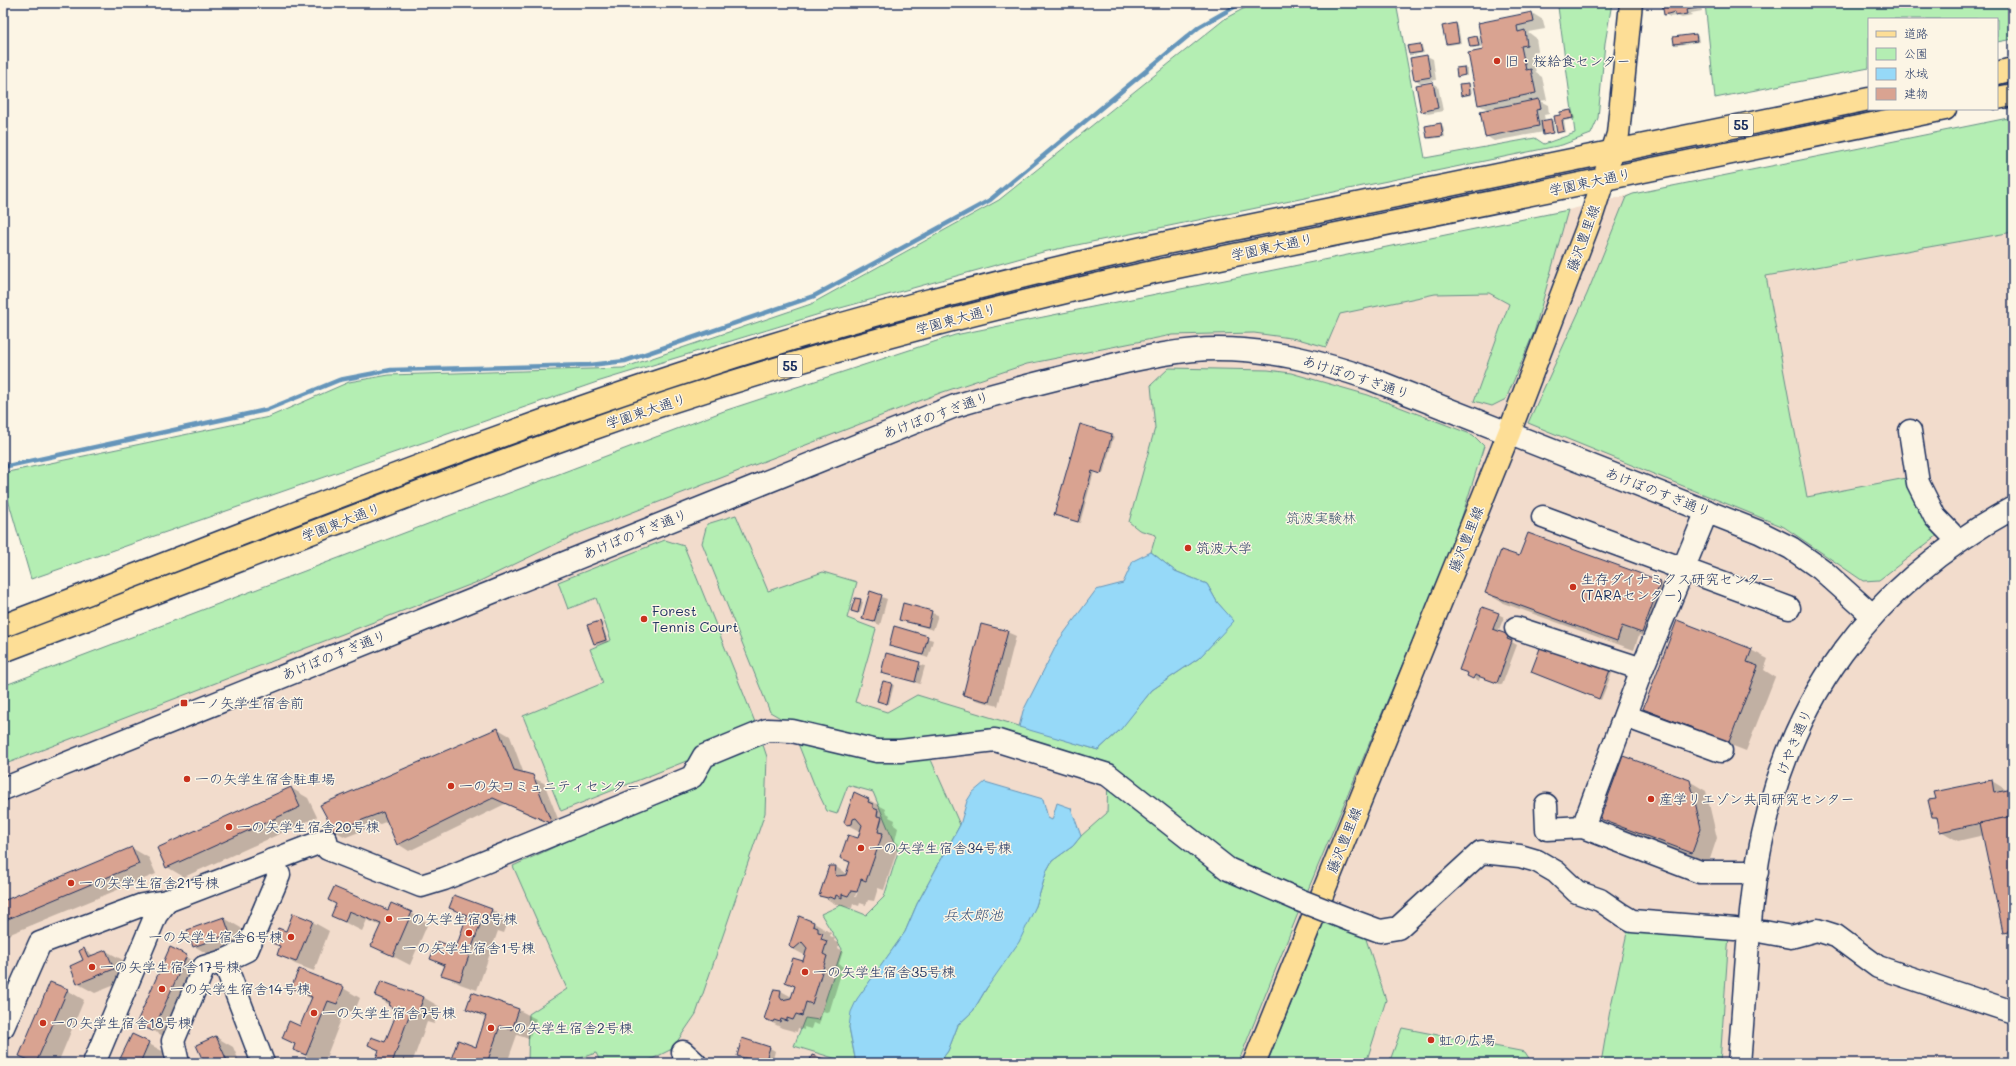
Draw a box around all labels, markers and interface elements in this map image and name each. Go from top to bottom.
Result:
legend [1868,18,1998,110]
text: 道路 [1904,25,1928,41]
text: 公園 [1904,45,1928,61]
place label: 旧・桜給食センター [1505,51,1630,70]
marker: 旧・桜給食センター [1492,56,1502,66]
text: 水域 [1904,65,1928,81]
text: 建物 [1904,85,1928,101]
road number: 55 [1729,114,1753,136]
street label: 学園東大通り [1547,163,1633,200]
street label: 藤沢豊里線 [1562,202,1603,274]
street label: 学園東大通り [1229,228,1315,265]
street label: 学園東大通り [913,298,999,339]
street label: あけぼのすぎ通り [1300,350,1412,403]
road number: 55 [778,355,802,377]
street label: あけぼのすぎ通り [880,386,992,443]
street label: 学園東大通り [603,389,689,433]
street label: あけぼのすぎ通り [1602,463,1714,520]
street label: 学園東大通り [298,498,383,545]
street label: 藤沢豊里線 [1444,503,1487,575]
street label: あけぼのすぎ通り [579,504,690,563]
park label: 筑波実験林 [1286,508,1356,527]
place label: 筑波大学 [1196,538,1252,557]
marker: 筑波大学 [1183,543,1193,553]
place label: 生存ダイナミクス研究センター (TARAセンター) [1581,569,1774,604]
marker: 生存ダイナミクス研究センター (TARAセンター) [1568,582,1578,592]
place label: Forest Tennis Court [652,601,739,636]
marker: Forest Tennis Court [639,614,649,624]
street label: あけぼのすぎ通り [278,625,389,684]
place label: 一ノ矢学生宿舎前 [192,693,304,712]
marker: 一ノ矢学生宿舎前 [179,698,189,708]
street label: けやき通り [1771,706,1816,778]
place label: 一の矢学生宿舎駐車場 [195,769,335,788]
marker: 一の矢学生宿舎駐車場 [182,774,192,784]
place label: 一の矢コミュニティセンター [459,776,640,795]
marker: 一の矢コミュニティセンター [446,781,456,791]
place label: 産学リエゾン共同研究センター [1659,789,1854,808]
marker: 産学リエゾン共同研究センター [1646,794,1656,804]
street label: 藤沢豊里線 [1322,804,1365,876]
place label: 一の矢学生宿舎20号棟 [237,817,380,836]
marker: 一の矢学生宿舎20号棟 [224,822,234,832]
place label: 一の矢学生宿舎34号棟 [869,838,1012,857]
marker: 一の矢学生宿舎34号棟 [856,843,866,853]
place label: 一の矢学生宿舎21号棟 [79,873,220,892]
marker: 一の矢学生宿舎21号棟 [66,878,76,888]
water label: 兵太郎池 [943,904,1004,924]
place label: 一の矢学生宿3号棟 [397,909,518,928]
marker: 一の矢学生宿3号棟 [384,914,394,924]
place label: 一の矢学生宿舎6号棟 [149,927,284,946]
marker: 一の矢学生宿舎1号棟 [464,928,474,938]
marker: 一の矢学生宿舎6号棟 [286,932,296,942]
place label: 一の矢学生宿舎1号棟 [403,938,536,957]
place label: 一の矢学生宿舎17号棟 [100,957,241,976]
marker: 一の矢学生宿舎17号棟 [87,962,97,972]
place label: 一の矢学生宿舎35号棟 [813,962,956,981]
marker: 一の矢学生宿舎35号棟 [800,967,810,977]
place label: 一の矢学生宿舎14号棟 [170,979,311,998]
marker: 一の矢学生宿舎14号棟 [157,984,167,994]
place label: 一の矢学生宿舎7号棟 [322,1003,457,1022]
marker: 一の矢学生宿舎7号棟 [309,1008,319,1018]
place label: 一の矢学生宿舎18号棟 [51,1013,193,1032]
marker: 一の矢学生宿舎18号棟 [38,1018,48,1028]
place label: 一の矢学生宿舎2号棟 [499,1018,634,1037]
marker: 一の矢学生宿舎2号棟 [486,1023,496,1033]
place label: 虹の広場 [1439,1030,1495,1049]
marker: 虹の広場 [1426,1035,1436,1045]

